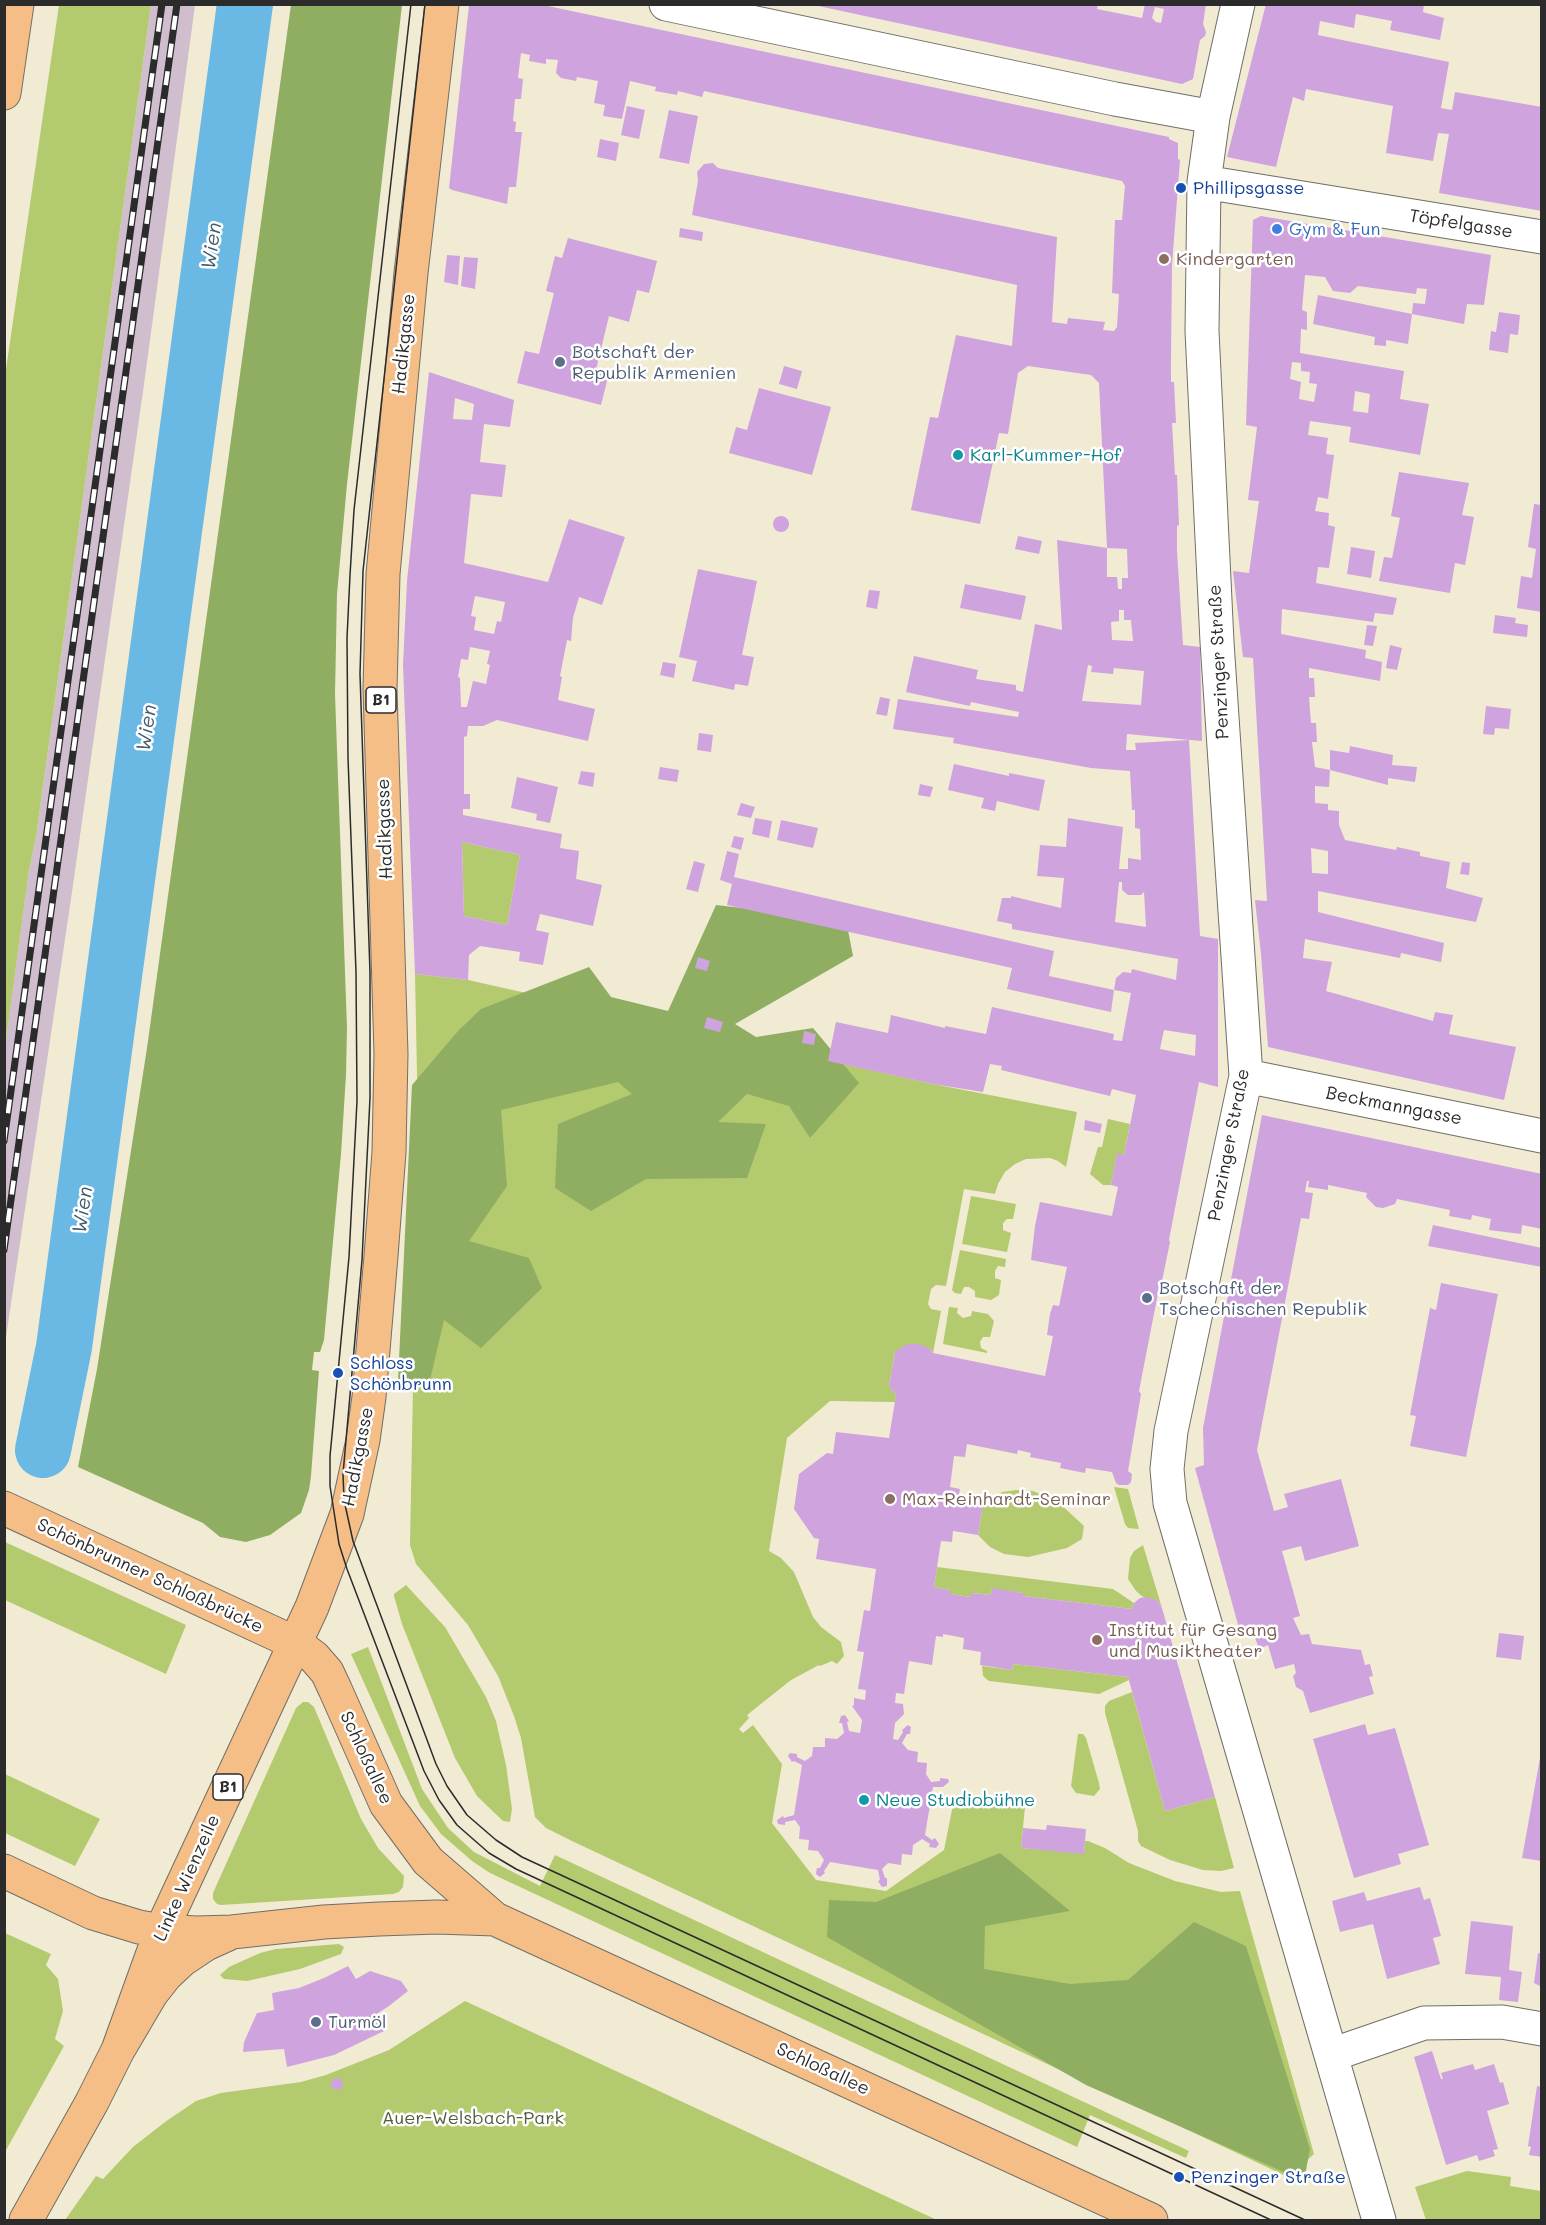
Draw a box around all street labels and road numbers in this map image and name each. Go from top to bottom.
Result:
street label: Töpfelgasse [1408,205,1514,243]
street label: Hadikgasse [388,293,420,395]
street label: Penzinger Straße [1204,584,1234,740]
road number: B1 [366,687,396,713]
street label: Hadikgasse [372,778,398,880]
street label: Penzinger Straße [1204,1067,1254,1223]
street label: Beckmanngasse [1324,1082,1464,1130]
street label: Hadikgasse [338,1405,378,1509]
street label: Schönbrunner Schloßbrücke [34,1514,266,1638]
street label: Schloßallee [335,1708,397,1808]
road number: B1 [213,1774,243,1800]
street label: Linke Wienzeile [149,1811,225,1945]
street label: Schloßallee [773,2038,873,2100]

